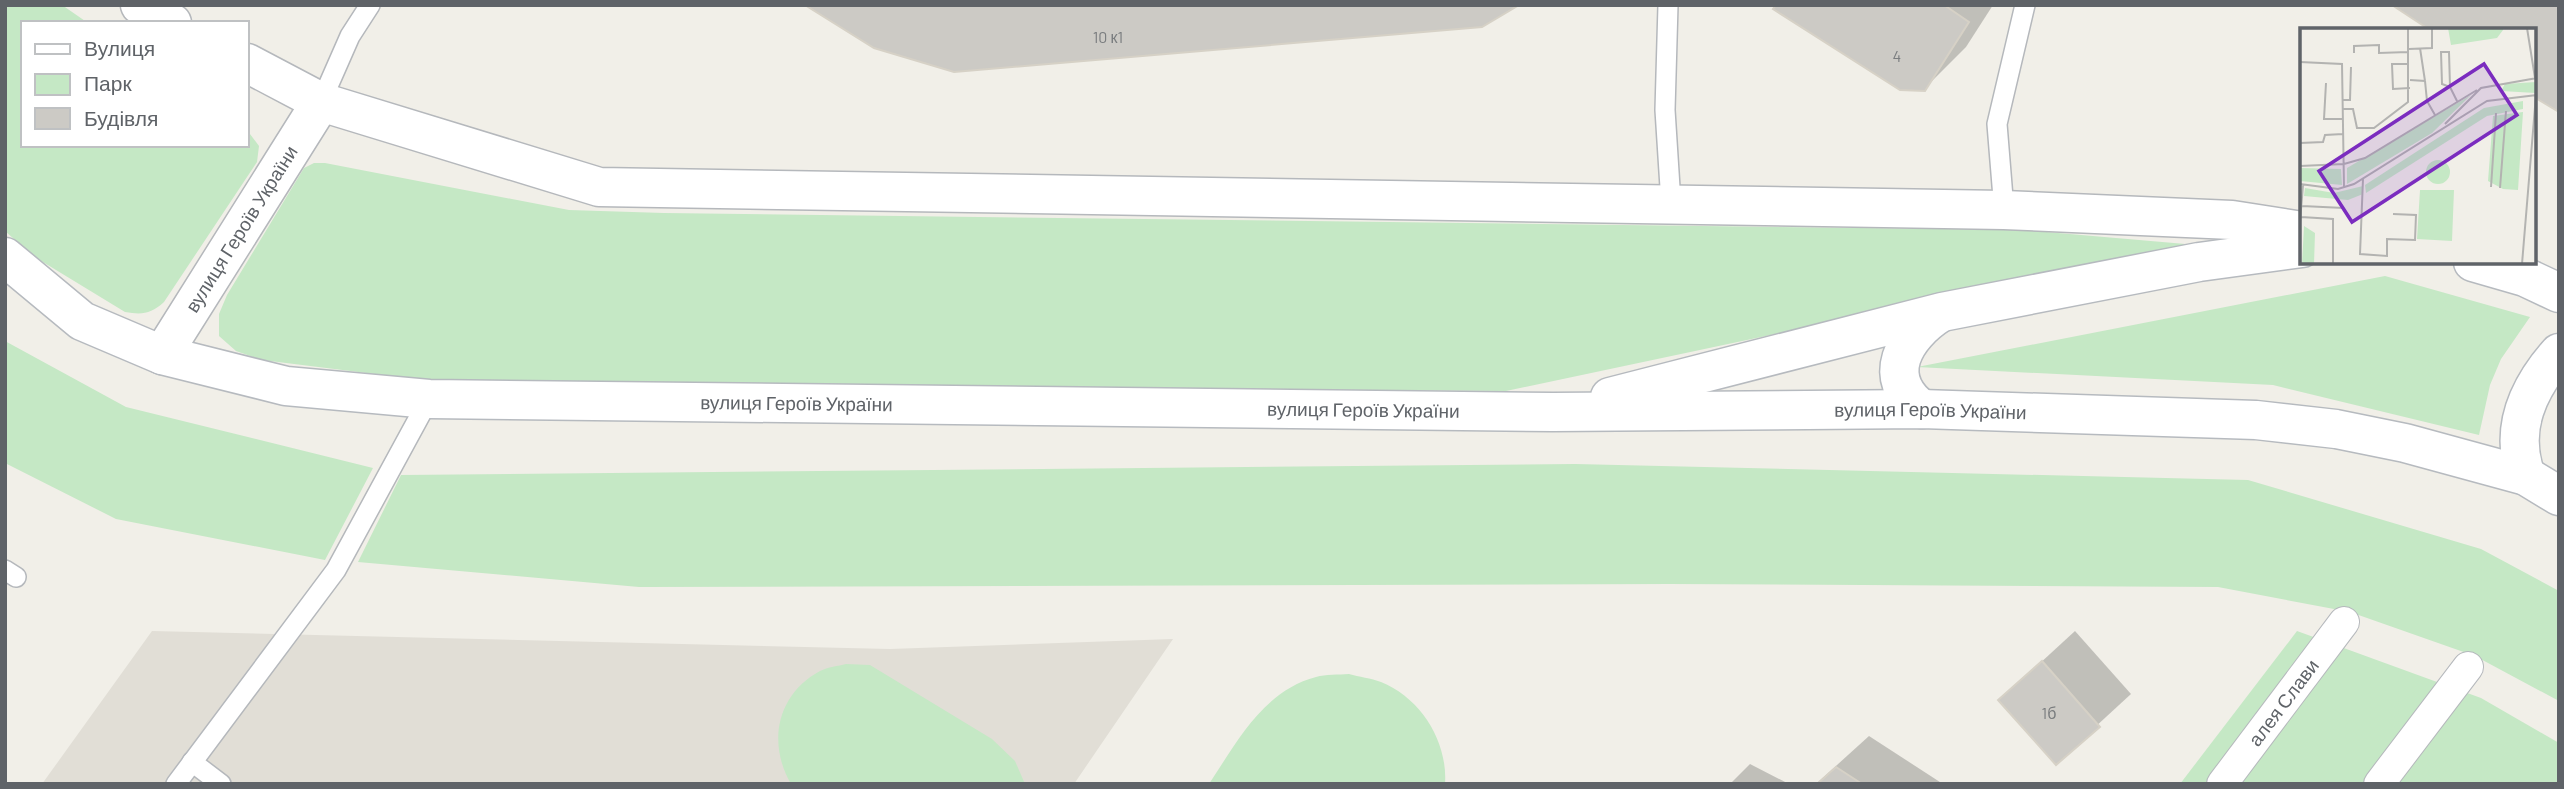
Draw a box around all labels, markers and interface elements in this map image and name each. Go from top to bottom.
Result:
legend [21,21,248,147]
house number: 10 к1 [1093,27,1123,46]
inset map [2300,28,2536,264]
text: Вулиця [84,35,155,60]
house number: 4 [1893,46,1901,65]
text: Парк [84,70,132,95]
text: Будівля [84,105,158,130]
street label: вулиця Героїв України [180,141,302,316]
street label: вулиця Героїв України [700,390,893,415]
street label: вулиця Героїв України [1267,397,1460,422]
street label: вулиця Героїв України [1834,397,2027,423]
street label: алея Слави [2243,654,2323,750]
house number: 1б [2042,703,2056,722]

